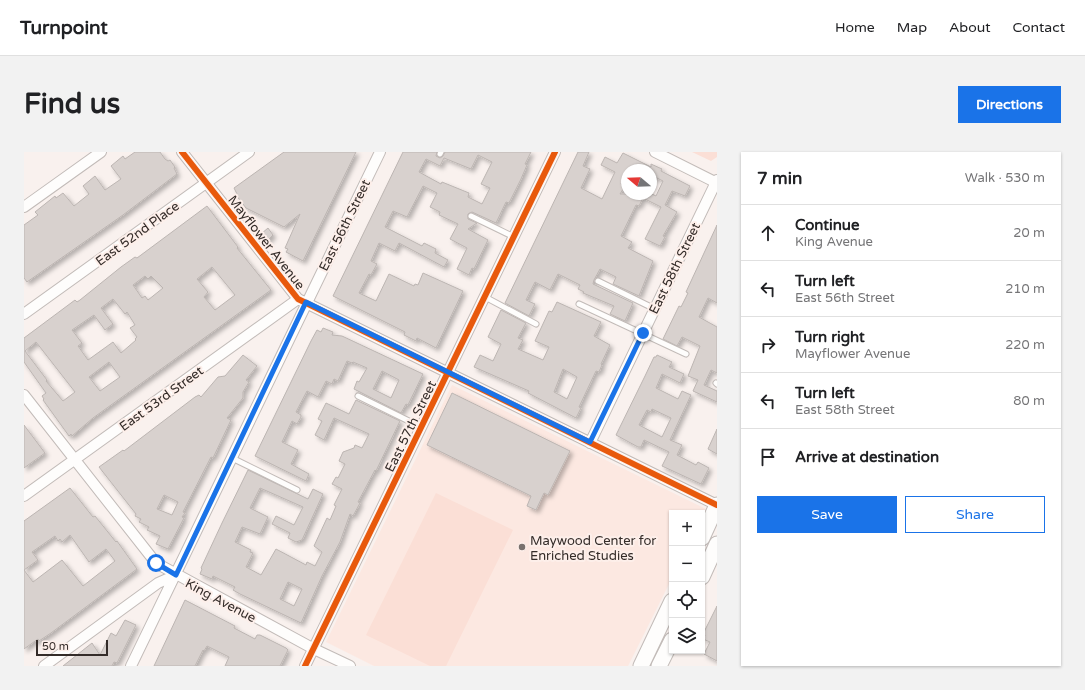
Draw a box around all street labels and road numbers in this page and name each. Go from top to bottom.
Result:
street label: East 56th Street [316,177,374,274]
street label: Mayflower Avenue [224,192,308,293]
street label: East 52nd Place [93,198,182,269]
street label: East 58th Street [646,220,704,317]
street label: East 53rd Street [116,363,207,435]
street label: East 57th Street [382,378,440,475]
street label: King Avenue [182,576,259,626]

